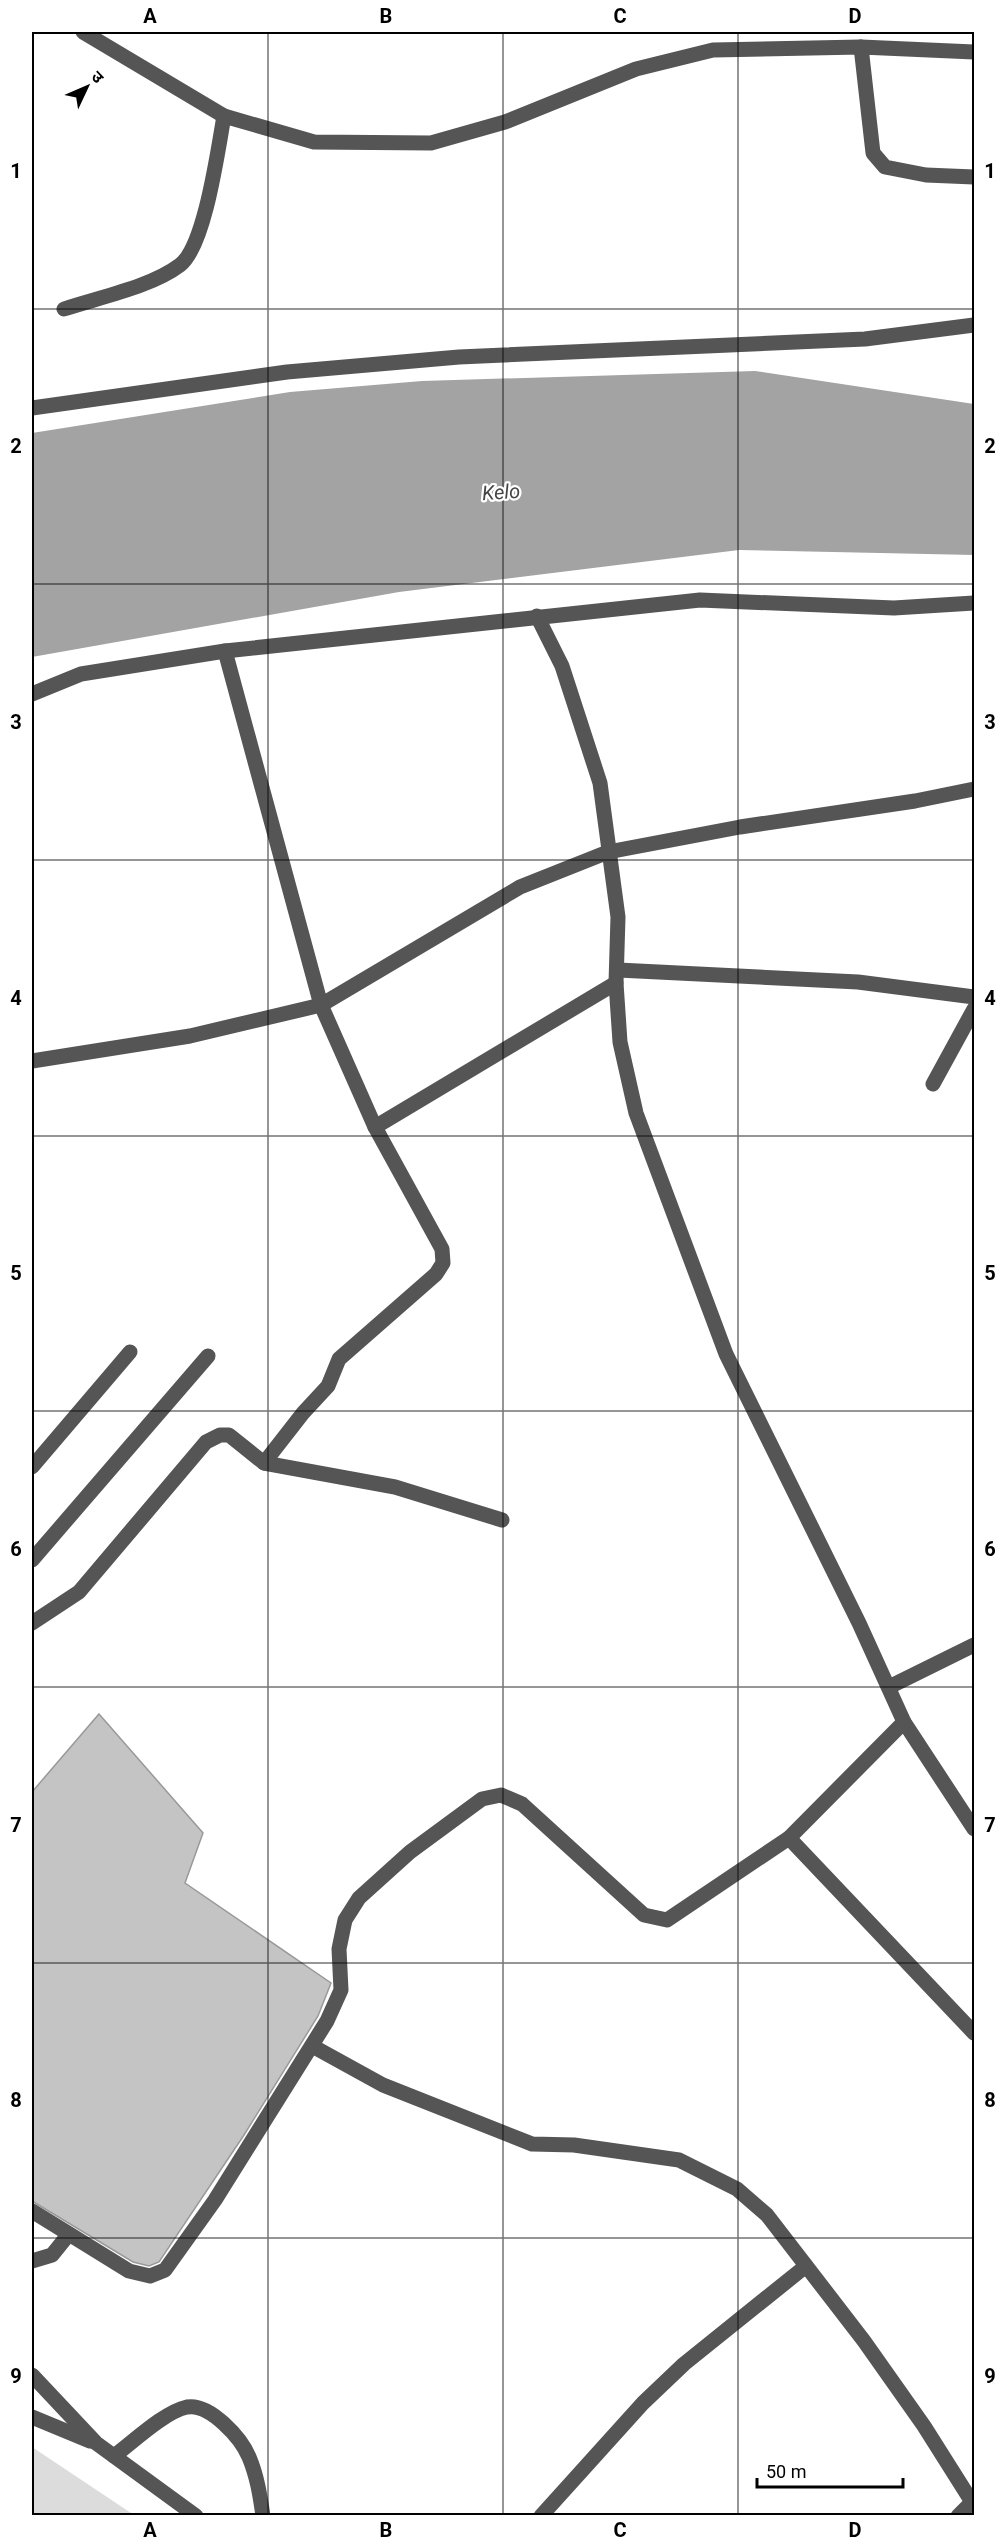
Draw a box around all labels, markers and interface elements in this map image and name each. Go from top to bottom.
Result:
text: A [143,4,157,28]
text: B [380,4,392,28]
text: C [613,4,627,28]
text: D [849,4,862,28]
north arrow [57,57,117,117]
text: उ [87,67,108,87]
text: 1 [10,159,22,183]
text: 1 [984,159,996,183]
text: 2 [10,434,22,458]
text: 2 [984,434,996,458]
water label: Kelo [481,479,521,505]
text: 3 [10,710,22,734]
text: 3 [984,710,996,734]
text: 4 [10,986,22,1010]
text: 4 [984,986,996,1010]
text: 5 [10,1261,22,1285]
text: 5 [984,1261,996,1285]
text: 6 [10,1537,22,1561]
text: 6 [984,1537,996,1561]
text: 7 [10,1813,22,1837]
text: 7 [984,1813,996,1837]
text: 8 [10,2088,22,2112]
text: 8 [984,2088,996,2112]
text: 9 [10,2364,22,2388]
text: 9 [984,2364,996,2388]
scale bar [757,2451,902,2489]
text: 50 m [766,2461,806,2482]
text: A [143,2518,157,2542]
text: B [380,2518,392,2542]
text: C [613,2518,627,2542]
text: D [849,2518,862,2542]

